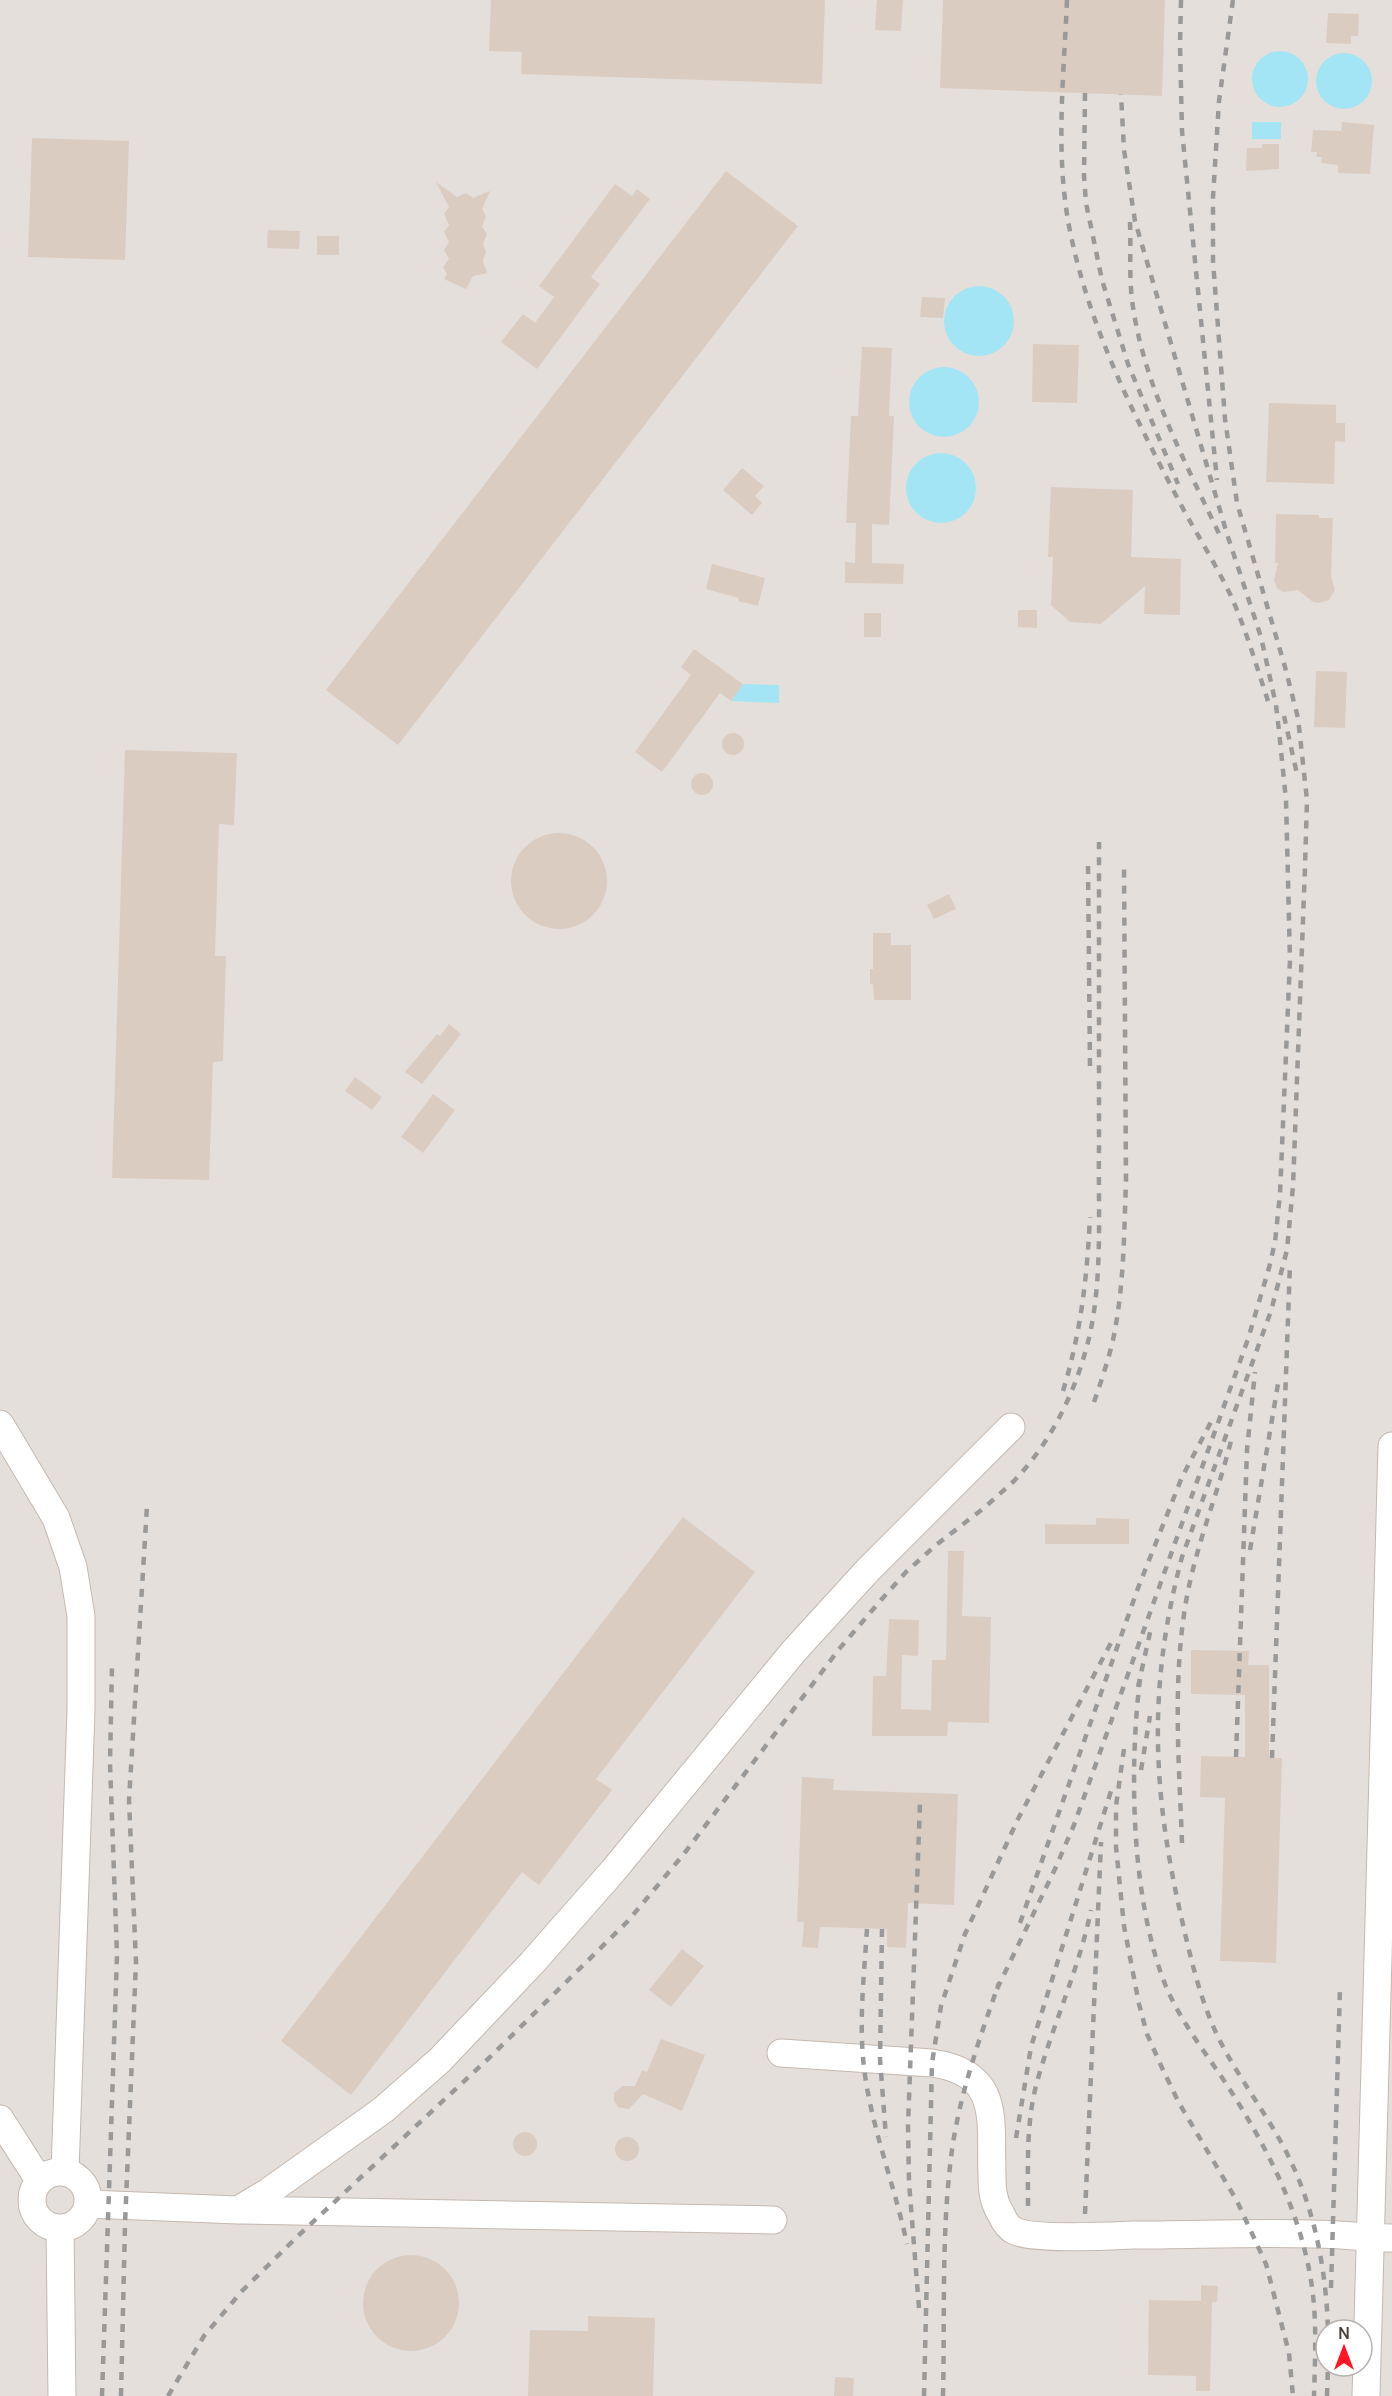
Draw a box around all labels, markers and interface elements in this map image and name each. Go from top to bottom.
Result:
north arrow [1314,2318,1374,2378]
text: N [1338,2322,1350,2344]

